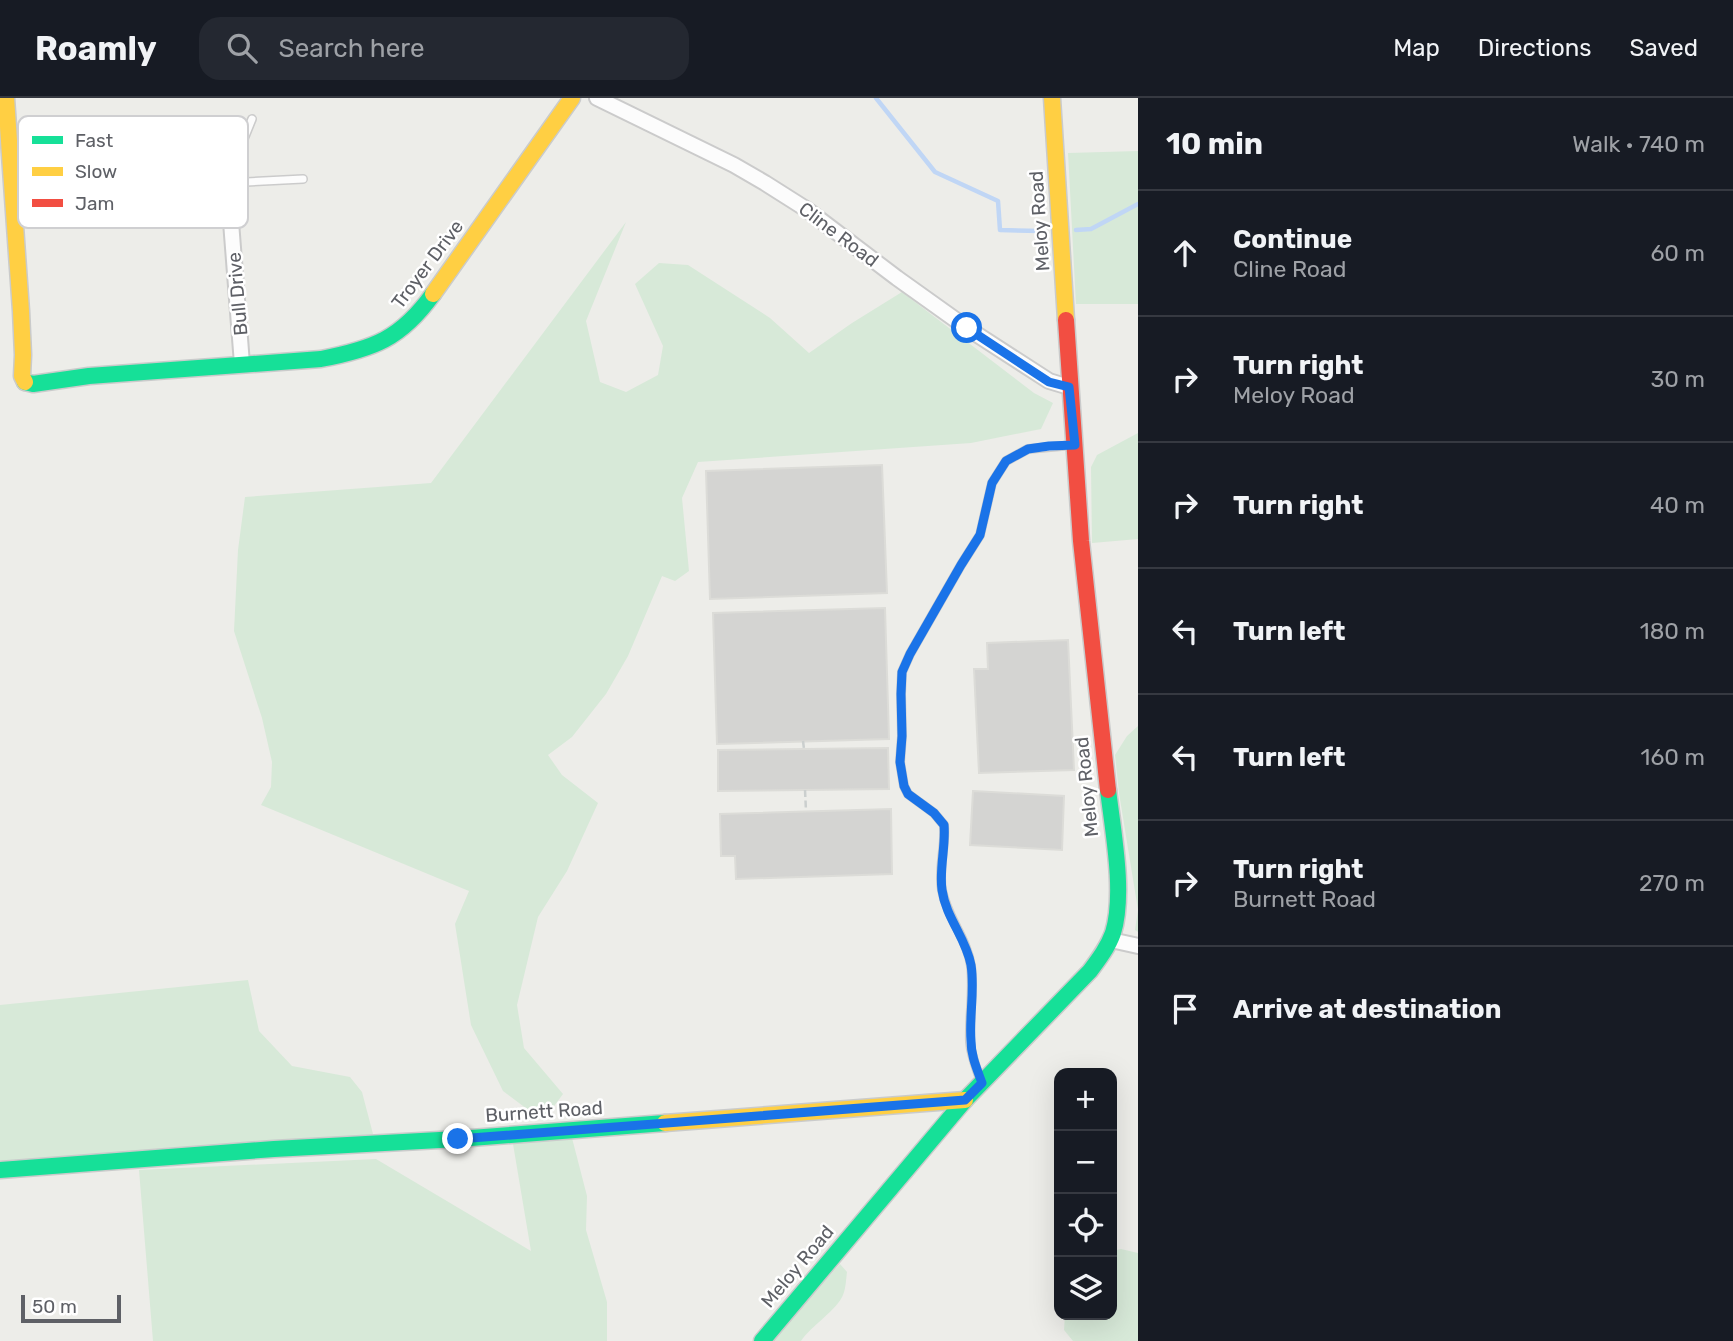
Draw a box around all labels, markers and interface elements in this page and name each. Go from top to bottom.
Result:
search box [199,17,689,80]
text: Roamly [35,29,157,68]
icon: search [223,29,261,67]
text: Search here [279,33,424,64]
text: Map [1393,34,1440,62]
text: Directions [1478,34,1591,62]
text: Saved [1629,34,1698,62]
legend [18,116,248,228]
text: 10 min [1166,126,1263,162]
text: Fast [75,129,114,152]
text: Walk · 740 m [1572,130,1705,158]
text: Slow [75,160,117,183]
street label: Meloy Road [1025,170,1054,272]
text: Jam [75,192,114,215]
street label: Cline Road [794,197,883,272]
street label: Troyer Drive [387,215,468,313]
text: Continue [1233,224,1352,255]
icon: ahead [1166,234,1204,272]
text: 60 m [1650,239,1705,267]
street label: Bull Drive [222,251,253,337]
text: Cline Road [1233,255,1346,283]
route start [951,312,982,343]
text: Turn right [1233,350,1363,381]
icon: right [1166,360,1204,398]
text: 30 m [1650,365,1705,393]
text: Meloy Road [1233,381,1355,409]
icon: right [1166,486,1204,524]
text: Turn right [1233,490,1363,521]
text: 40 m [1650,491,1705,519]
icon: left [1166,612,1204,650]
text: Turn left [1233,616,1345,647]
text: 180 m [1640,617,1705,645]
street label: Meloy Road [1070,736,1103,838]
icon: left [1166,738,1204,776]
text: Turn left [1233,742,1345,773]
text: 160 m [1641,743,1705,771]
text: Turn right [1233,854,1363,885]
icon: right [1166,864,1204,902]
text: 270 m [1639,869,1705,897]
text: Burnett Road [1233,885,1376,913]
icon: arrive [1166,990,1204,1028]
text: Arrive at destination [1233,994,1501,1025]
map controls [1054,1068,1117,1320]
button: + [1054,1068,1117,1131]
street label: Burnett Road [484,1096,604,1127]
route end [442,1123,473,1154]
button: − [1054,1131,1117,1194]
button: locate [1054,1194,1117,1257]
street label: Meloy Road [756,1220,839,1312]
button: layers [1054,1257,1117,1320]
scale bar [21,1292,121,1324]
text: 50 m [32,1295,77,1318]

